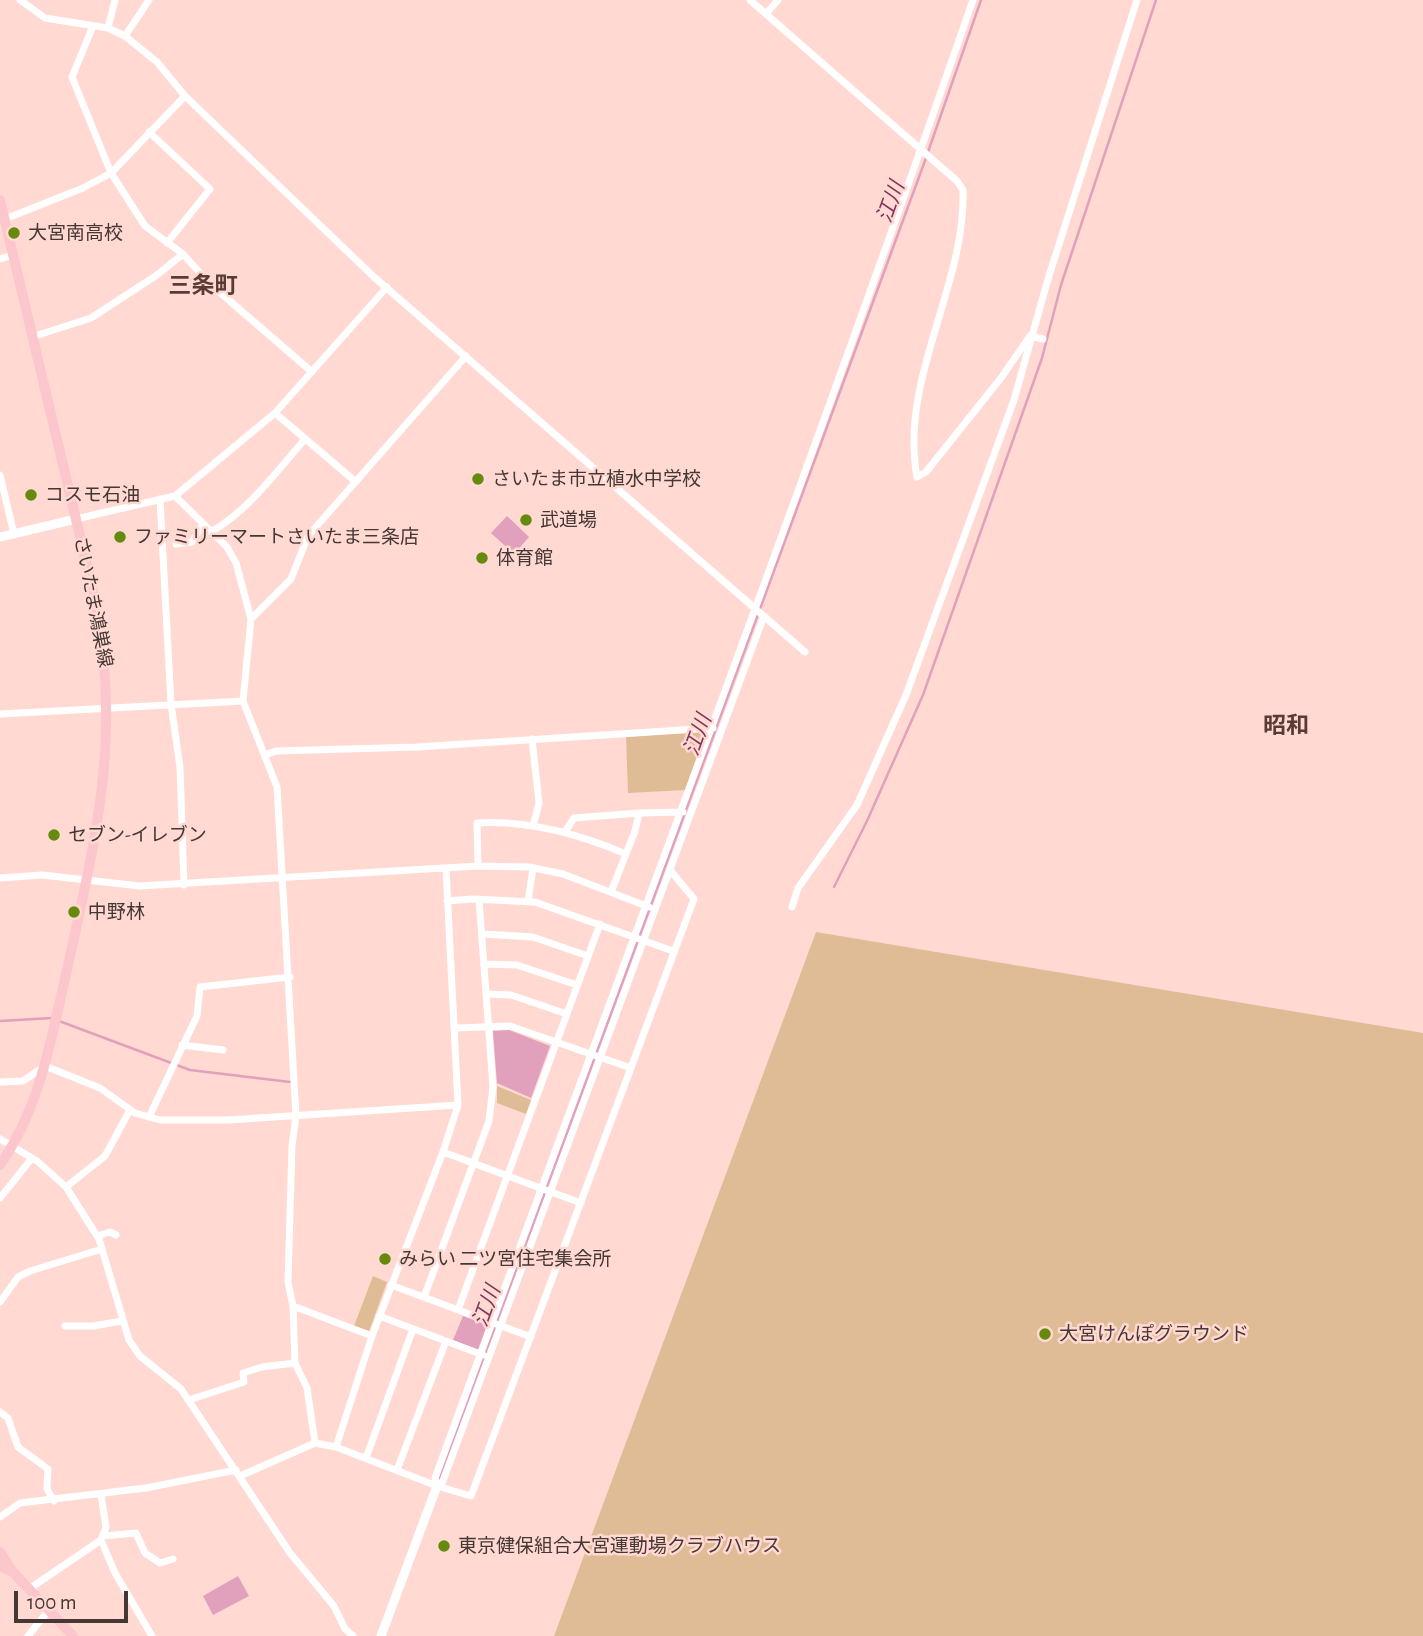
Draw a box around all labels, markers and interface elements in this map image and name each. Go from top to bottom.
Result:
water label: 江川 [872,178,910,226]
place label: 大宮南高校 [28,222,123,244]
marker: 大宮南高校 [6,225,22,241]
district label: 三条町 [169,272,237,300]
place label: さいたま市立植水中学校 [492,468,701,490]
marker: さいたま市立植水中学校 [470,471,486,487]
place label: コスモ石油 [45,484,140,506]
marker: コスモ石油 [23,487,39,503]
place label: 武道場 [540,509,597,531]
marker: 武道場 [518,512,534,528]
place label: ファミリーマートさいたま三条店 [134,526,419,548]
marker: ファミリーマートさいたま三条店 [112,529,128,545]
street label: さいたま鴻巣線 [69,535,117,669]
place label: 体育館 [496,547,553,569]
marker: 体育館 [474,550,490,566]
water label: 江川 [679,711,717,759]
district label: 昭和 [1263,712,1309,740]
place label: セブン-イレブン [68,824,207,846]
marker: セブン-イレブン [46,827,62,843]
place label: 中野林 [88,901,145,923]
marker: 中野林 [66,904,82,920]
place label: みらい 二ツ宮住宅集会所 [399,1248,611,1270]
marker: みらい 二ツ宮住宅集会所 [377,1251,393,1267]
water label: 江川 [468,1282,506,1330]
place label: 大宮けんぽグラウンド [1059,1323,1249,1345]
marker: 大宮けんぽグラウンド [1037,1326,1053,1342]
place label: 東京健保組合大宮運動場クラブハウス [458,1535,781,1557]
marker: 東京健保組合大宮運動場クラブハウス [436,1538,452,1554]
scale bar [18,1576,131,1620]
text: 100 m [27,1592,77,1613]

